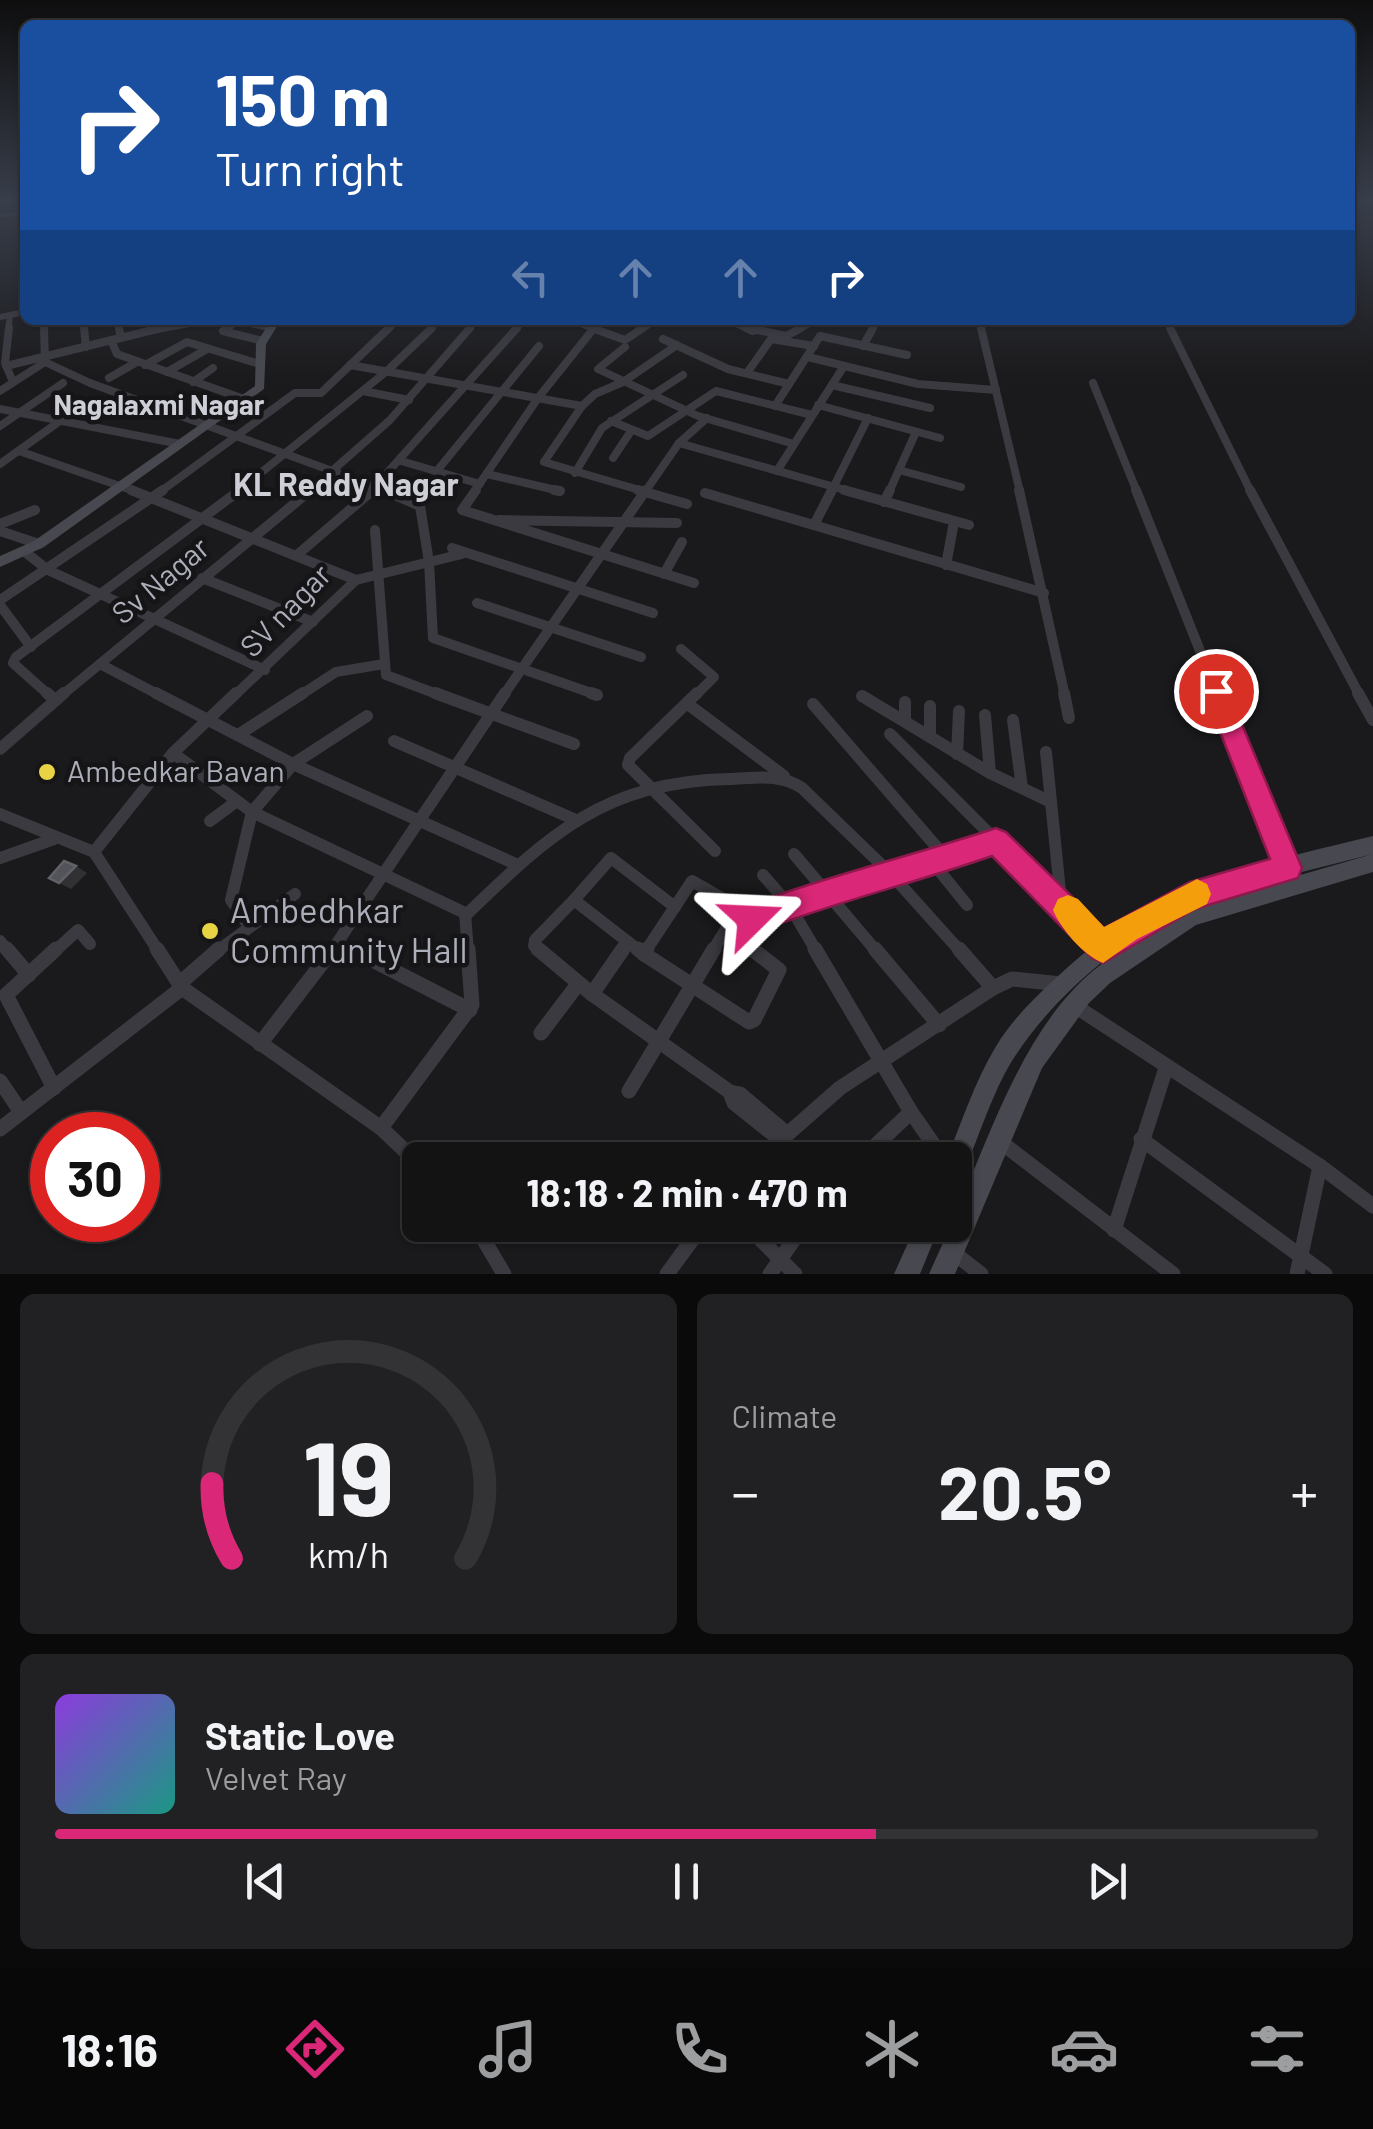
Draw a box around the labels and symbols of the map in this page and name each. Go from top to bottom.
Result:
district label: Nagalaxmi Nagar [53,387,265,421]
district label: KL Reddy Nagar [233,464,459,502]
street label: Sv Nagar [104,528,216,630]
street label: SV nagar [232,556,337,663]
pin [1174,649,1259,734]
place label: Ambedkar Bavan [67,752,285,788]
marker: Ambedkar Bavan [36,761,58,783]
position arrow [700,867,804,971]
place label: Ambedhkar Community Hall [230,888,467,970]
marker: Ambedhkar Community Hall [199,920,221,942]
speed limit sign: 30 [30,1112,160,1242]

